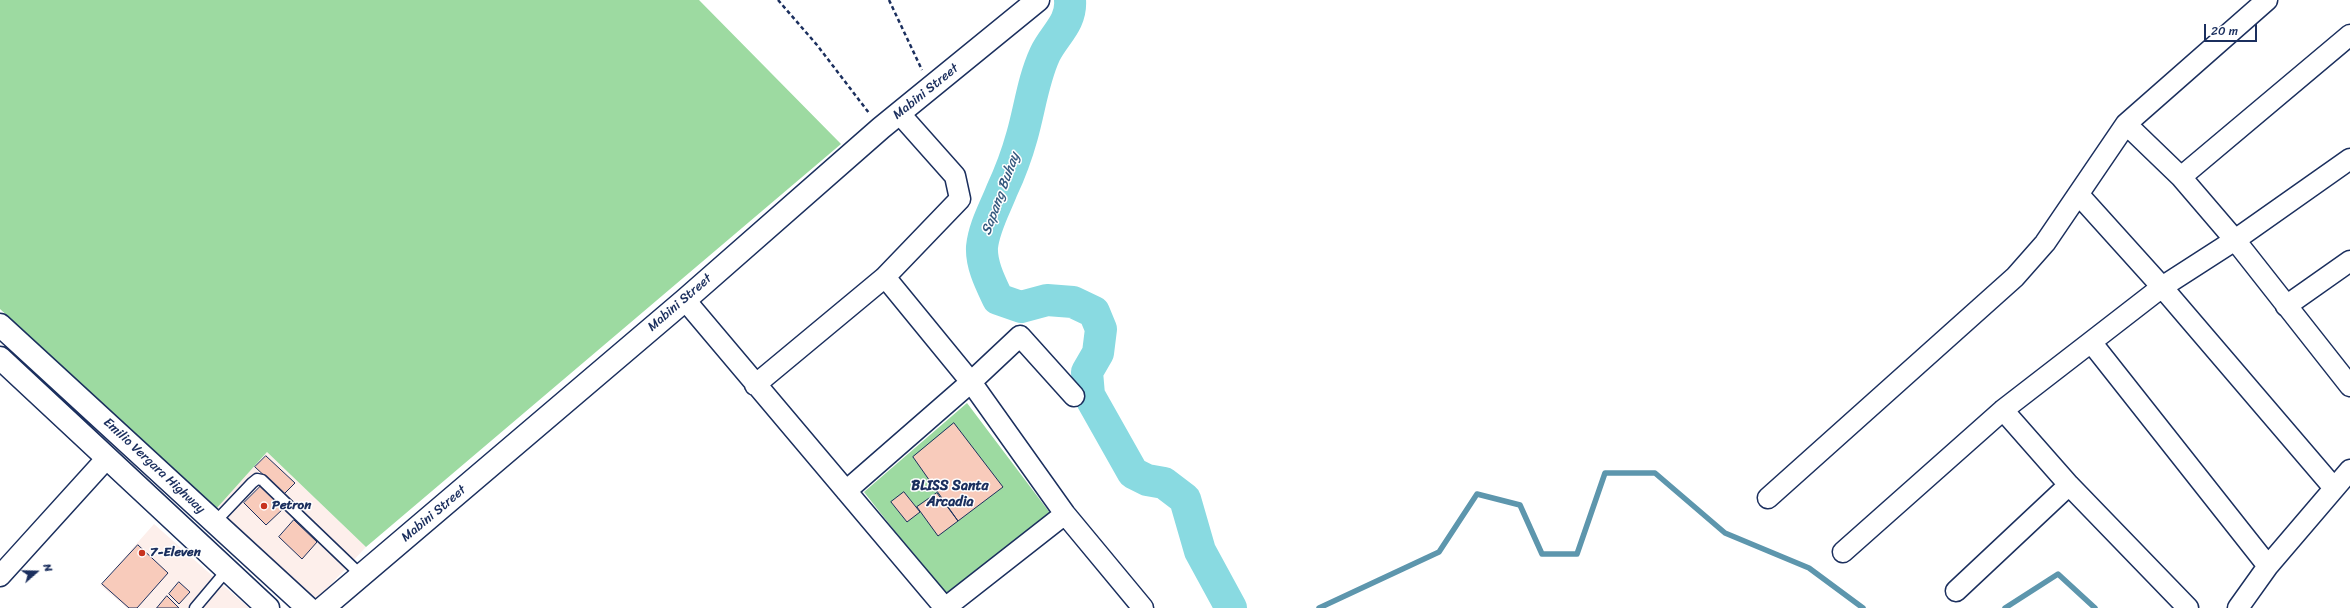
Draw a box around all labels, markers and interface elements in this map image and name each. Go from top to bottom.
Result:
scale bar [2206,16,2259,42]
text: 20 m [2211,20,2238,42]
street label: Mabini Street [890,61,962,123]
water label: Sapang Buhay [978,151,1024,237]
street label: Mabini Street [645,271,715,335]
street label: Emilio Vergara Highway [100,415,208,517]
district label: BLISS Santa Arcadia [911,478,989,510]
street label: Mabini Street [398,482,470,546]
place label: Petron [272,498,311,514]
marker: Petron [259,501,269,511]
place label: 7-Eleven [150,545,201,561]
marker: 7-Eleven [137,548,147,558]
north arrow [16,552,56,592]
text: N [38,561,58,575]

